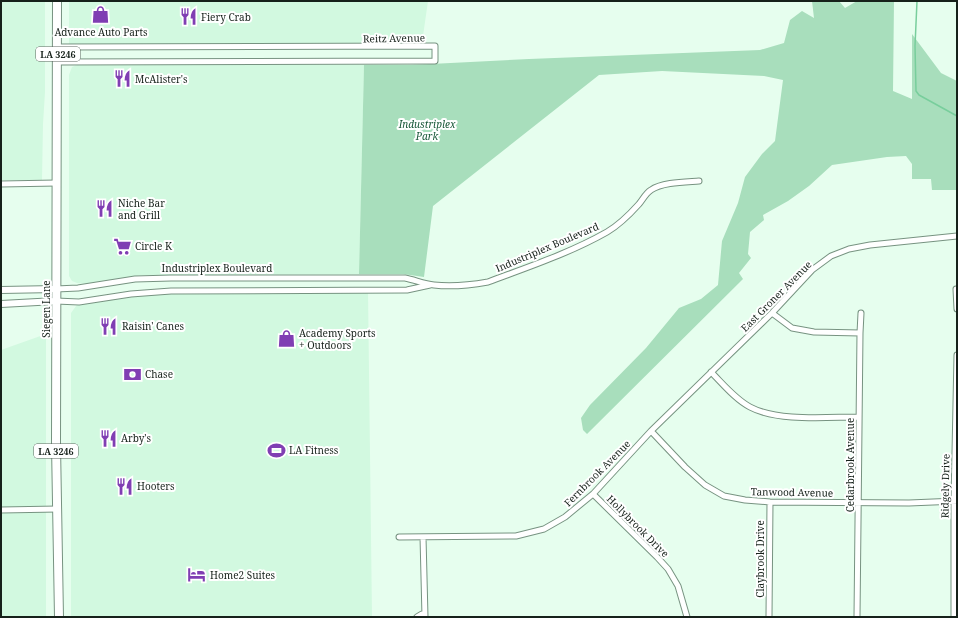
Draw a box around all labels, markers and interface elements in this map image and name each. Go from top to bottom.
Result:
shop icon: Advance Auto Parts [91,5,111,25]
restaurant icon: Fiery Crab [178,7,198,27]
place label: Fiery Crab [201,10,251,24]
place label: Advance Auto Parts [54,25,148,39]
street label: Reitz Avenue [363,30,425,46]
road number: LA 3246 [36,47,80,61]
restaurant icon: McAlister's [112,69,132,89]
place label: McAlister's [135,72,188,86]
park label: Industriplex Park [398,117,456,143]
place label: Niche Bar and Grill [118,196,165,222]
restaurant icon: Niche Bar and Grill [95,199,115,219]
street label: Industriplex Boulevard [493,219,601,275]
supermarket icon: Circle K [112,236,132,256]
place label: Circle K [135,239,173,253]
street label: East Groner Avenue [737,257,815,335]
street label: Industriplex Boulevard [162,261,272,275]
street label: Siegen Lane [39,280,53,338]
restaurant icon: Raisin' Canes [99,316,119,336]
place label: Raisin' Canes [122,319,185,333]
place label: Academy Sports + Outdoors [299,326,376,352]
shop icon: Academy Sports + Outdoors [276,329,296,349]
bank icon: Chase [122,364,142,384]
place label: Chase [145,367,173,381]
street label: Cedarbrook Avenue [843,418,857,512]
restaurant icon: Arby's [98,428,118,448]
place label: Arby's [121,431,152,445]
street label: Fernbrook Avenue [561,437,633,509]
sports icon: LA Fitness [266,440,286,460]
place label: LA Fitness [289,443,339,457]
road number: LA 3246 [34,444,78,458]
street label: Ridgely Drive [937,454,953,518]
restaurant icon: Hooters [114,476,134,496]
place label: Hooters [137,479,175,493]
street label: Tanwood Avenue [751,484,833,500]
street label: Hollybrook Drive [604,492,672,560]
street label: Claybrook Drive [753,520,767,598]
hotel icon: Home2 Suites [187,565,207,585]
place label: Home2 Suites [210,568,276,582]

